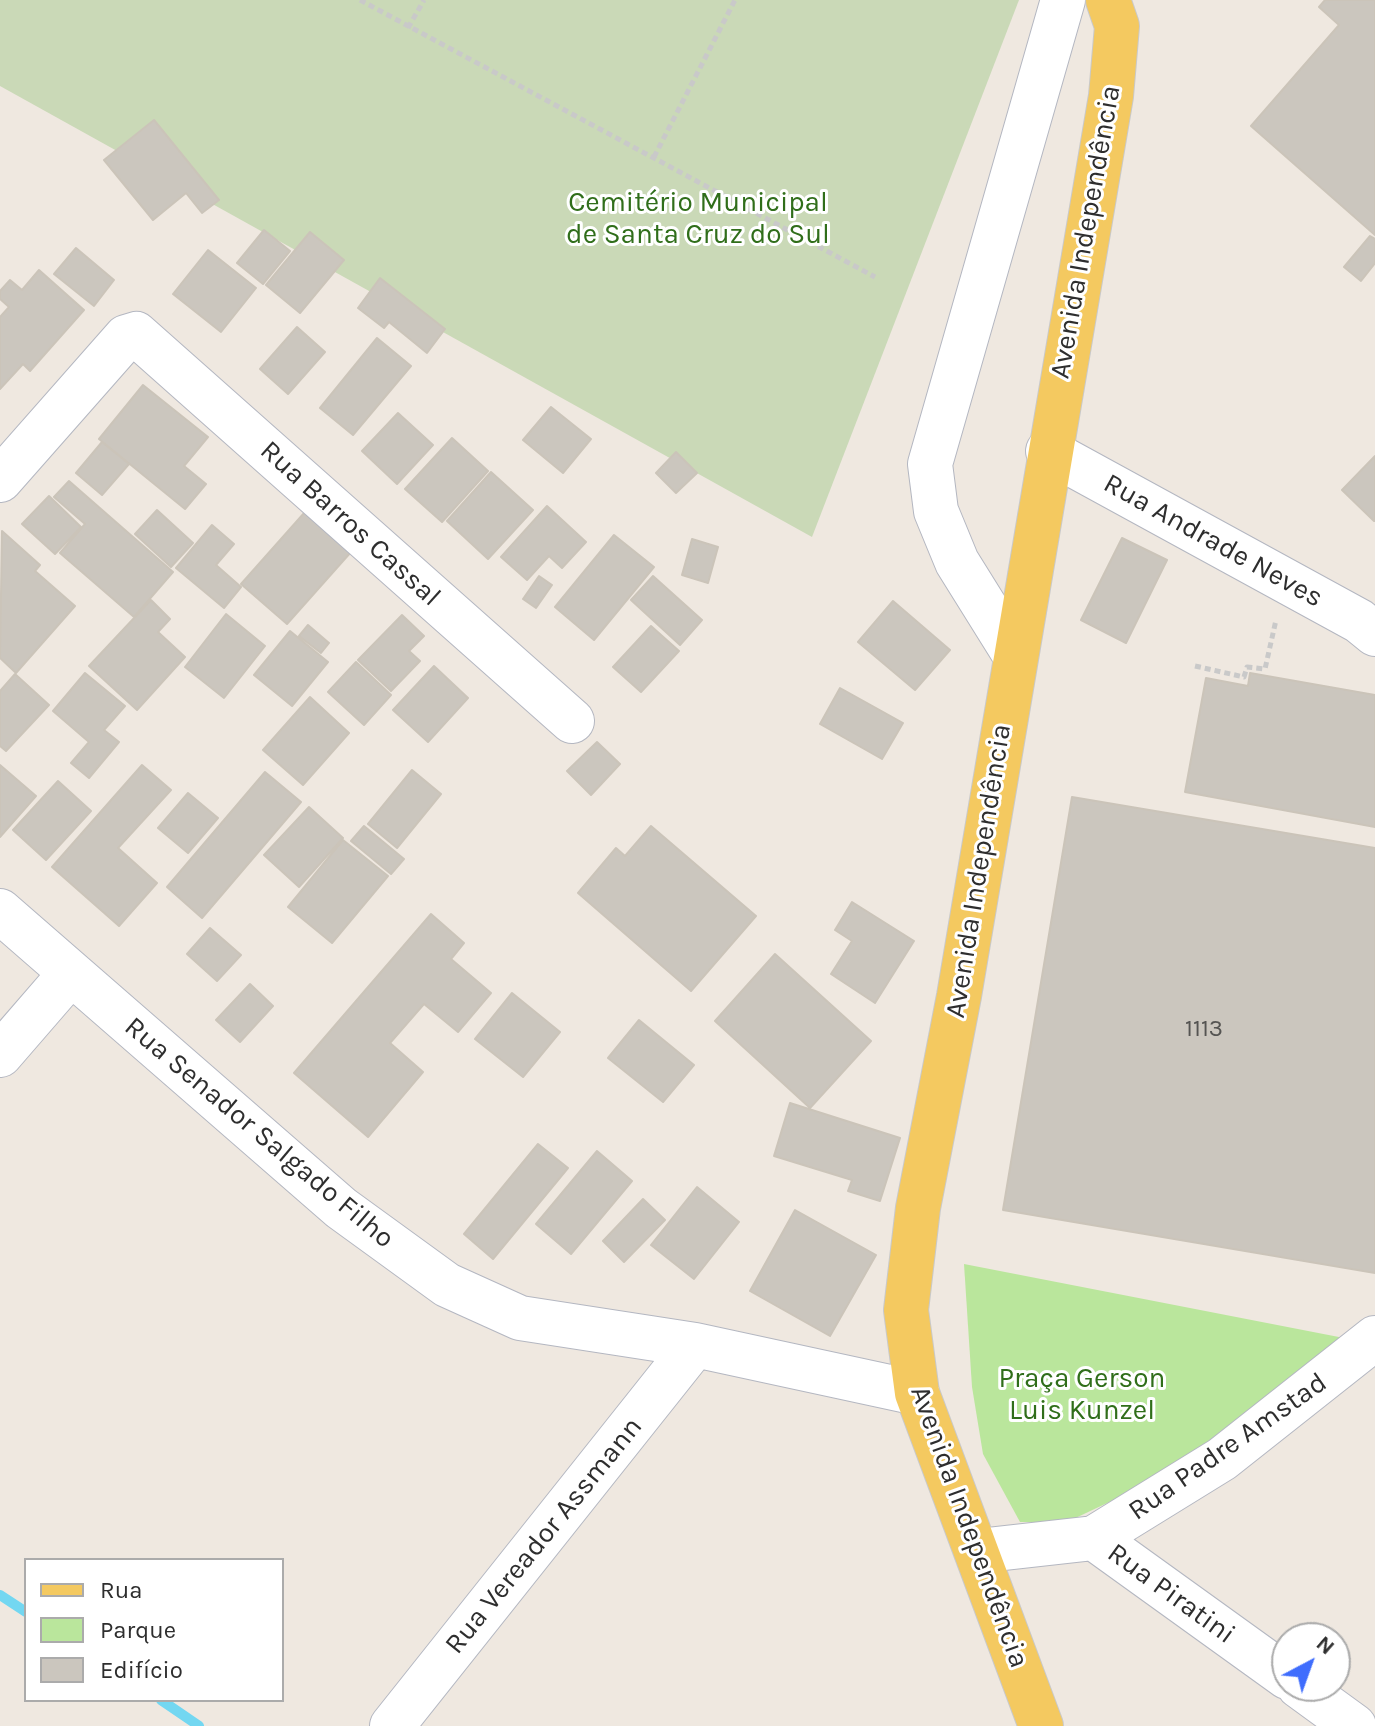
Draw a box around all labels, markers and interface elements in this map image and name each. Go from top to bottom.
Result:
street label: Avenida Independência [1044,83,1128,381]
park label: Cemitério Municipal de Santa Cruz do Sul [566,186,830,252]
street label: Rua Barros Cassal [253,434,447,614]
street label: Rua Andrade Neves [1097,467,1329,615]
street label: Avenida Independência [939,722,1019,1020]
street label: Rua Senador Salgado Filho [117,1010,401,1256]
house number: 1113 [1185,1015,1223,1043]
park label: Praça Gerson Luis Kunzel [999,1362,1165,1428]
street label: Rua Padre Amstad [1122,1366,1334,1528]
street label: Avenida Independência [902,1382,1036,1672]
street label: Rua Vereador Assmann [438,1411,650,1661]
street label: Rua Piratini [1101,1536,1241,1652]
legend [24,1558,284,1702]
text: Rua [100,1576,142,1604]
text: Parque [100,1616,176,1644]
north arrow [1271,1622,1351,1702]
text: N [1311,1630,1340,1660]
text: Edifício [100,1656,183,1684]

